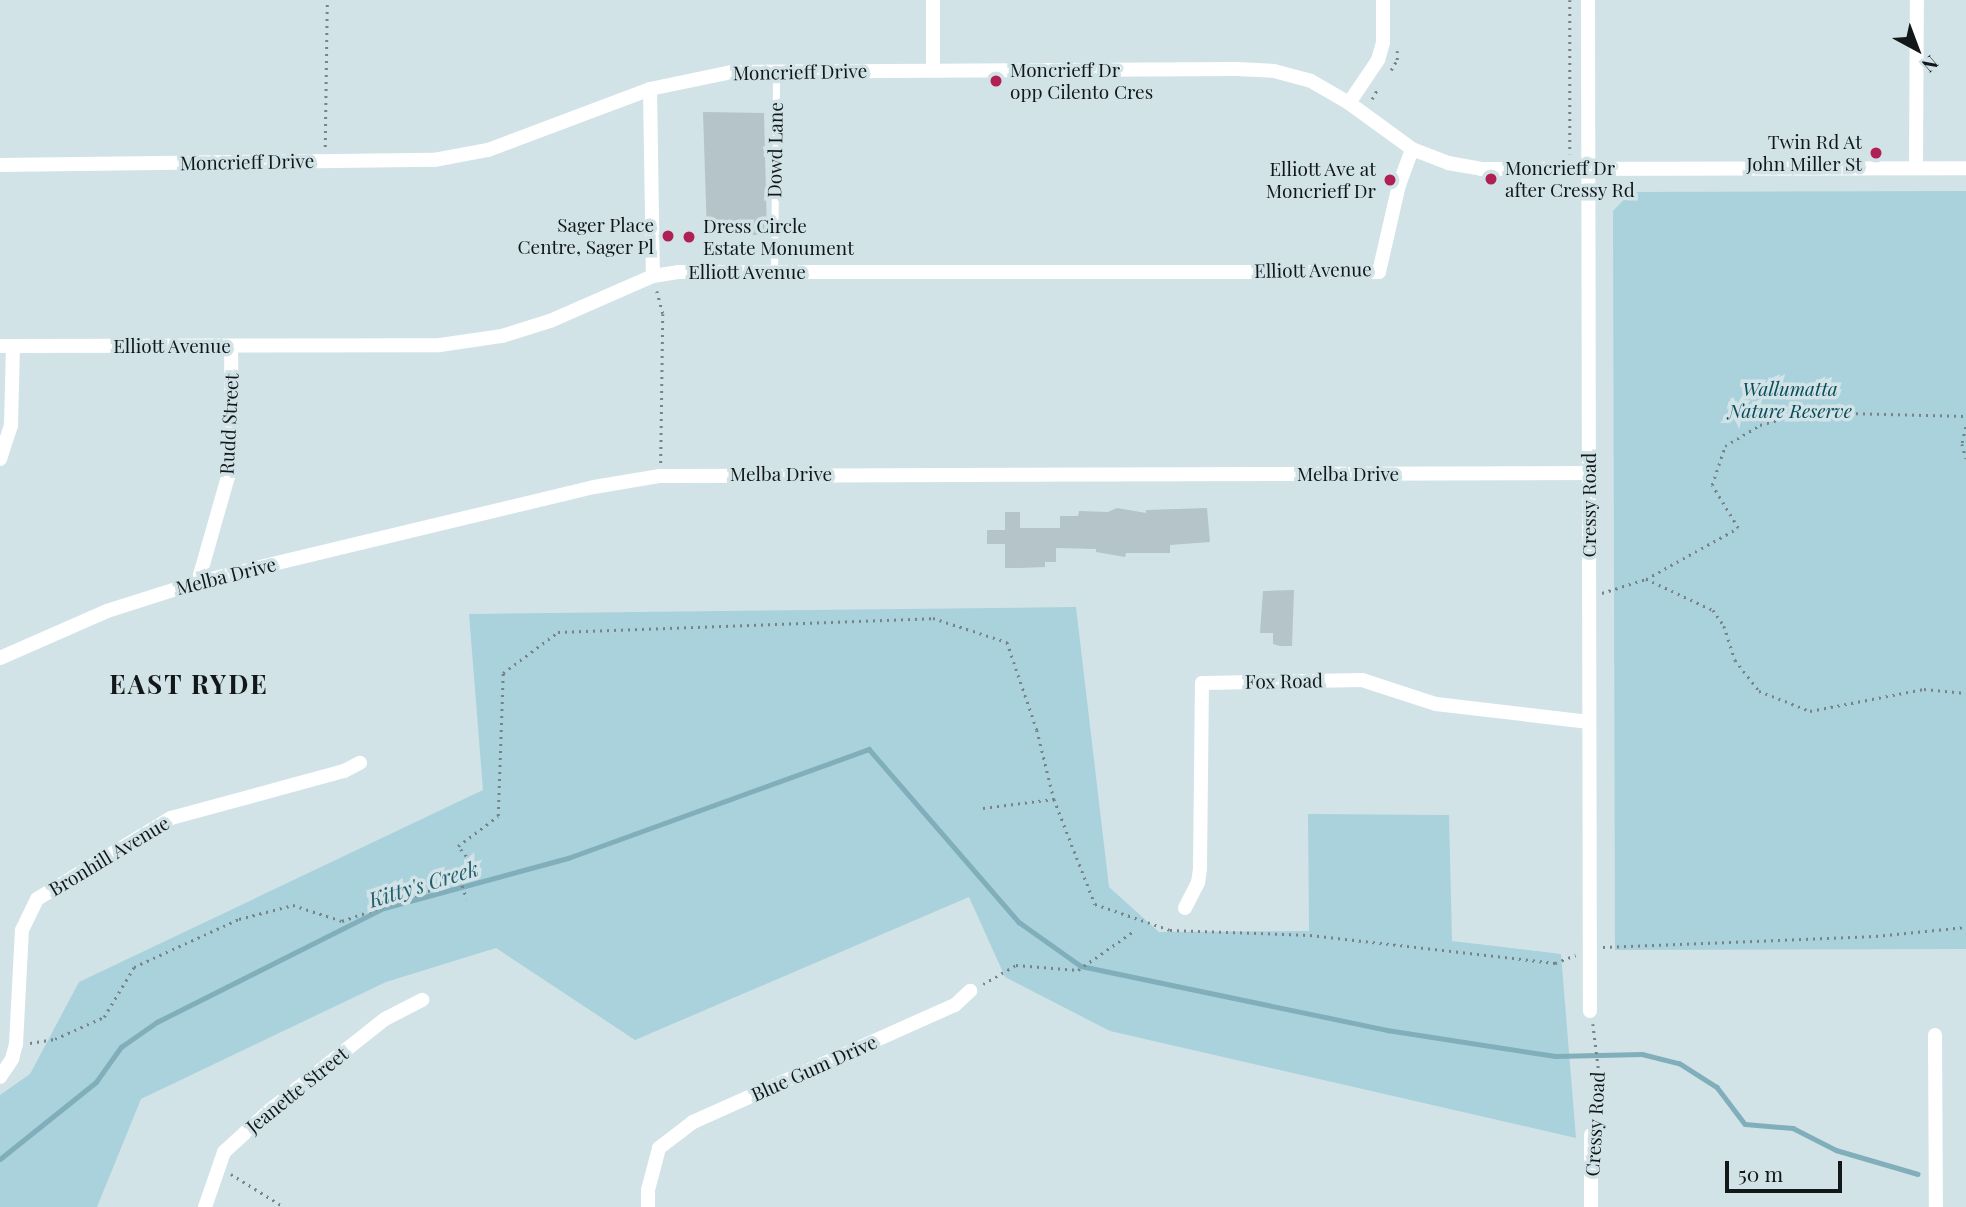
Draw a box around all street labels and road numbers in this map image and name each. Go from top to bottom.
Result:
street label: Moncrieff Drive [733,59,867,85]
street label: Dowd Lane [763,102,787,198]
street label: Moncrieff Drive [180,149,314,175]
street label: Elliott Avenue [1254,258,1372,282]
street label: Elliott Avenue [688,261,806,283]
street label: Elliott Avenue [113,335,231,357]
street label: Rudd Street [215,373,243,475]
street label: Cressy Road [1578,452,1600,558]
street label: Melba Drive [730,463,832,485]
street label: Melba Drive [1297,463,1399,485]
street label: Melba Drive [173,553,279,599]
street label: Fox Road [1245,669,1323,693]
street label: Bronhill Avenue [45,811,173,901]
street label: Blue Gum Drive [748,1030,880,1106]
street label: Jeanette Street [242,1042,352,1138]
street label: Cressy Road [1581,1071,1609,1177]

